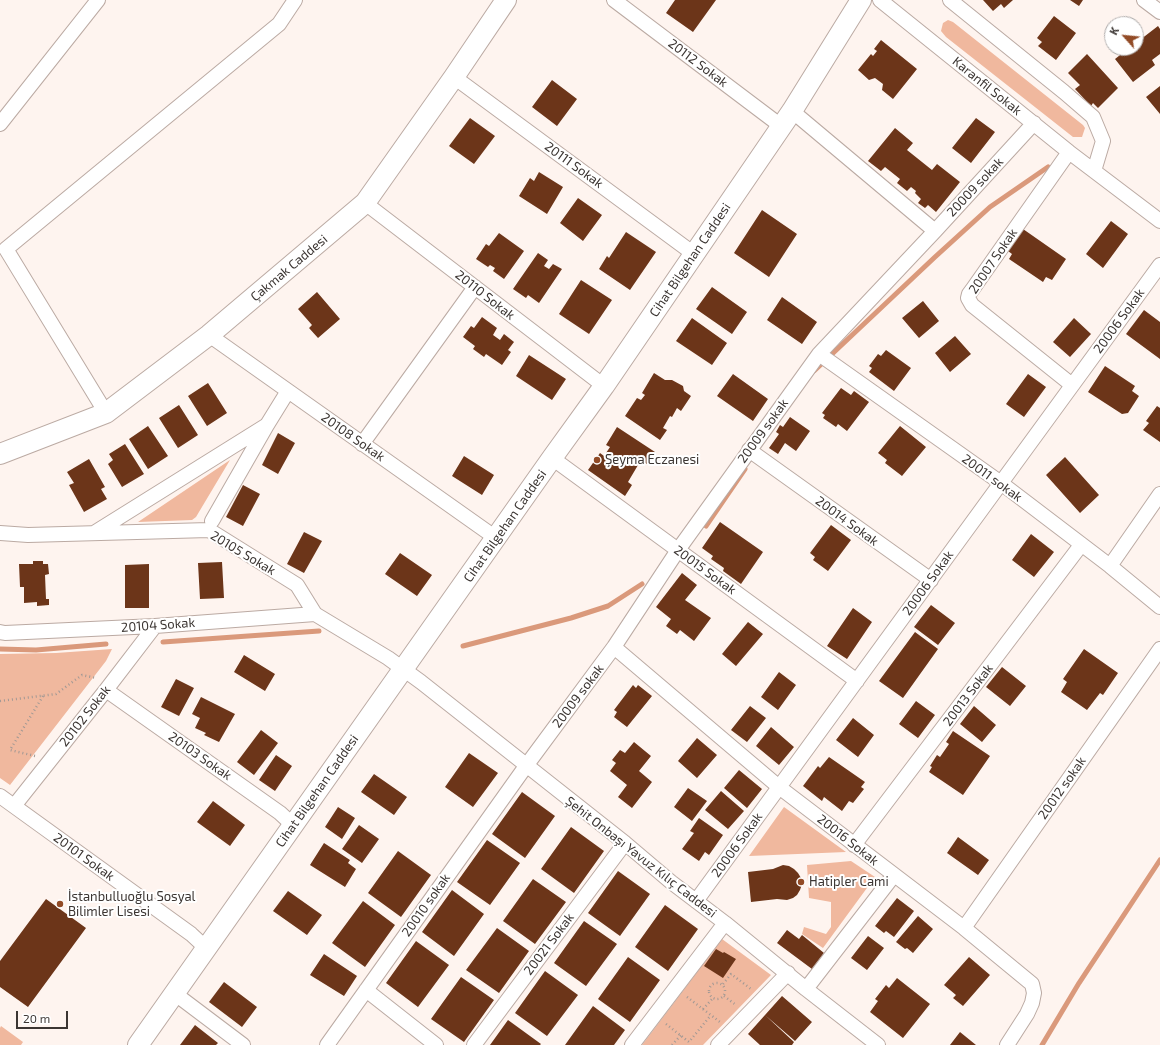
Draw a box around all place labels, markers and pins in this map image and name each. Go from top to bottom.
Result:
place label: Şeyma Eczanesi [605,452,699,468]
marker: Şeyma Eczanesi [592,455,602,465]
place label: Hatipler Cami [809,874,889,890]
marker: Hatipler Cami [796,877,806,887]
place label: İstanbulluoğlu Sosyal Bilimler Lisesi [68,889,195,920]
marker: İstanbulluoğlu Sosyal Bilimler Lisesi [55,899,65,909]

